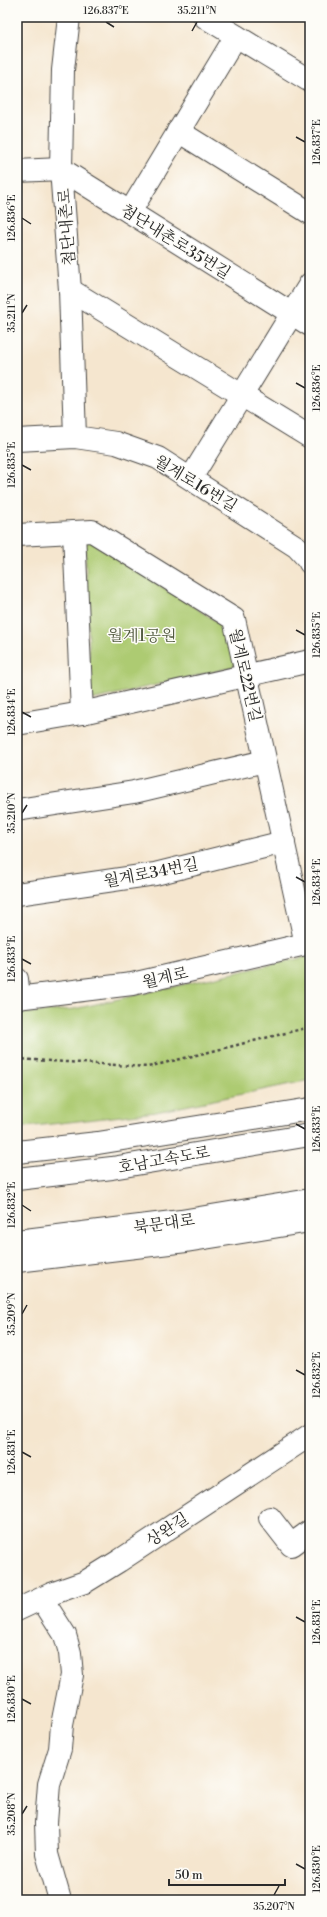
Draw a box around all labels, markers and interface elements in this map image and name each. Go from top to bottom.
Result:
text: 126.837°E [83,5,129,17]
text: 35.211°N [177,5,217,17]
text: 126.837°E [311,119,323,165]
street label: 첨단내촌로 [54,187,80,266]
text: 126.836°E [6,195,18,241]
street label: 첨단내촌로35번길 [117,200,234,284]
text: 35.211°N [6,293,18,333]
text: 126.836°E [311,365,323,411]
text: 126.835°E [6,442,18,488]
street label: 월계로16번길 [150,451,241,516]
text: 126.835°E [311,612,323,658]
park label: 월계1공원 [108,626,176,646]
street label: 월계로22번길 [225,626,266,724]
text: 126.834°E [6,689,18,735]
text: 35.210°N [6,792,18,833]
street label: 월계로34번길 [102,854,200,892]
text: 126.834°E [311,859,323,905]
text: 126.833°E [6,936,18,982]
street label: 월계로 [140,963,191,993]
text: 126.833°E [311,1106,323,1152]
street label: 호남고속도로 [117,1142,212,1178]
text: 126.832°E [6,1182,18,1228]
street label: 북문대로 [132,1210,197,1238]
text: 35.209°N [6,1292,18,1335]
text: 126.832°E [311,1352,323,1398]
text: 126.831°E [6,1430,18,1474]
street label: 상완길 [143,1509,192,1551]
text: 126.831°E [311,1600,323,1644]
text: 126.830°E [6,1675,18,1723]
text: 35.208°N [6,1792,18,1835]
text: 126.830°E [311,1845,323,1893]
scale bar [169,1861,285,1887]
text: 50 m [175,1868,203,1883]
text: 35.207°N [253,1901,295,1913]

